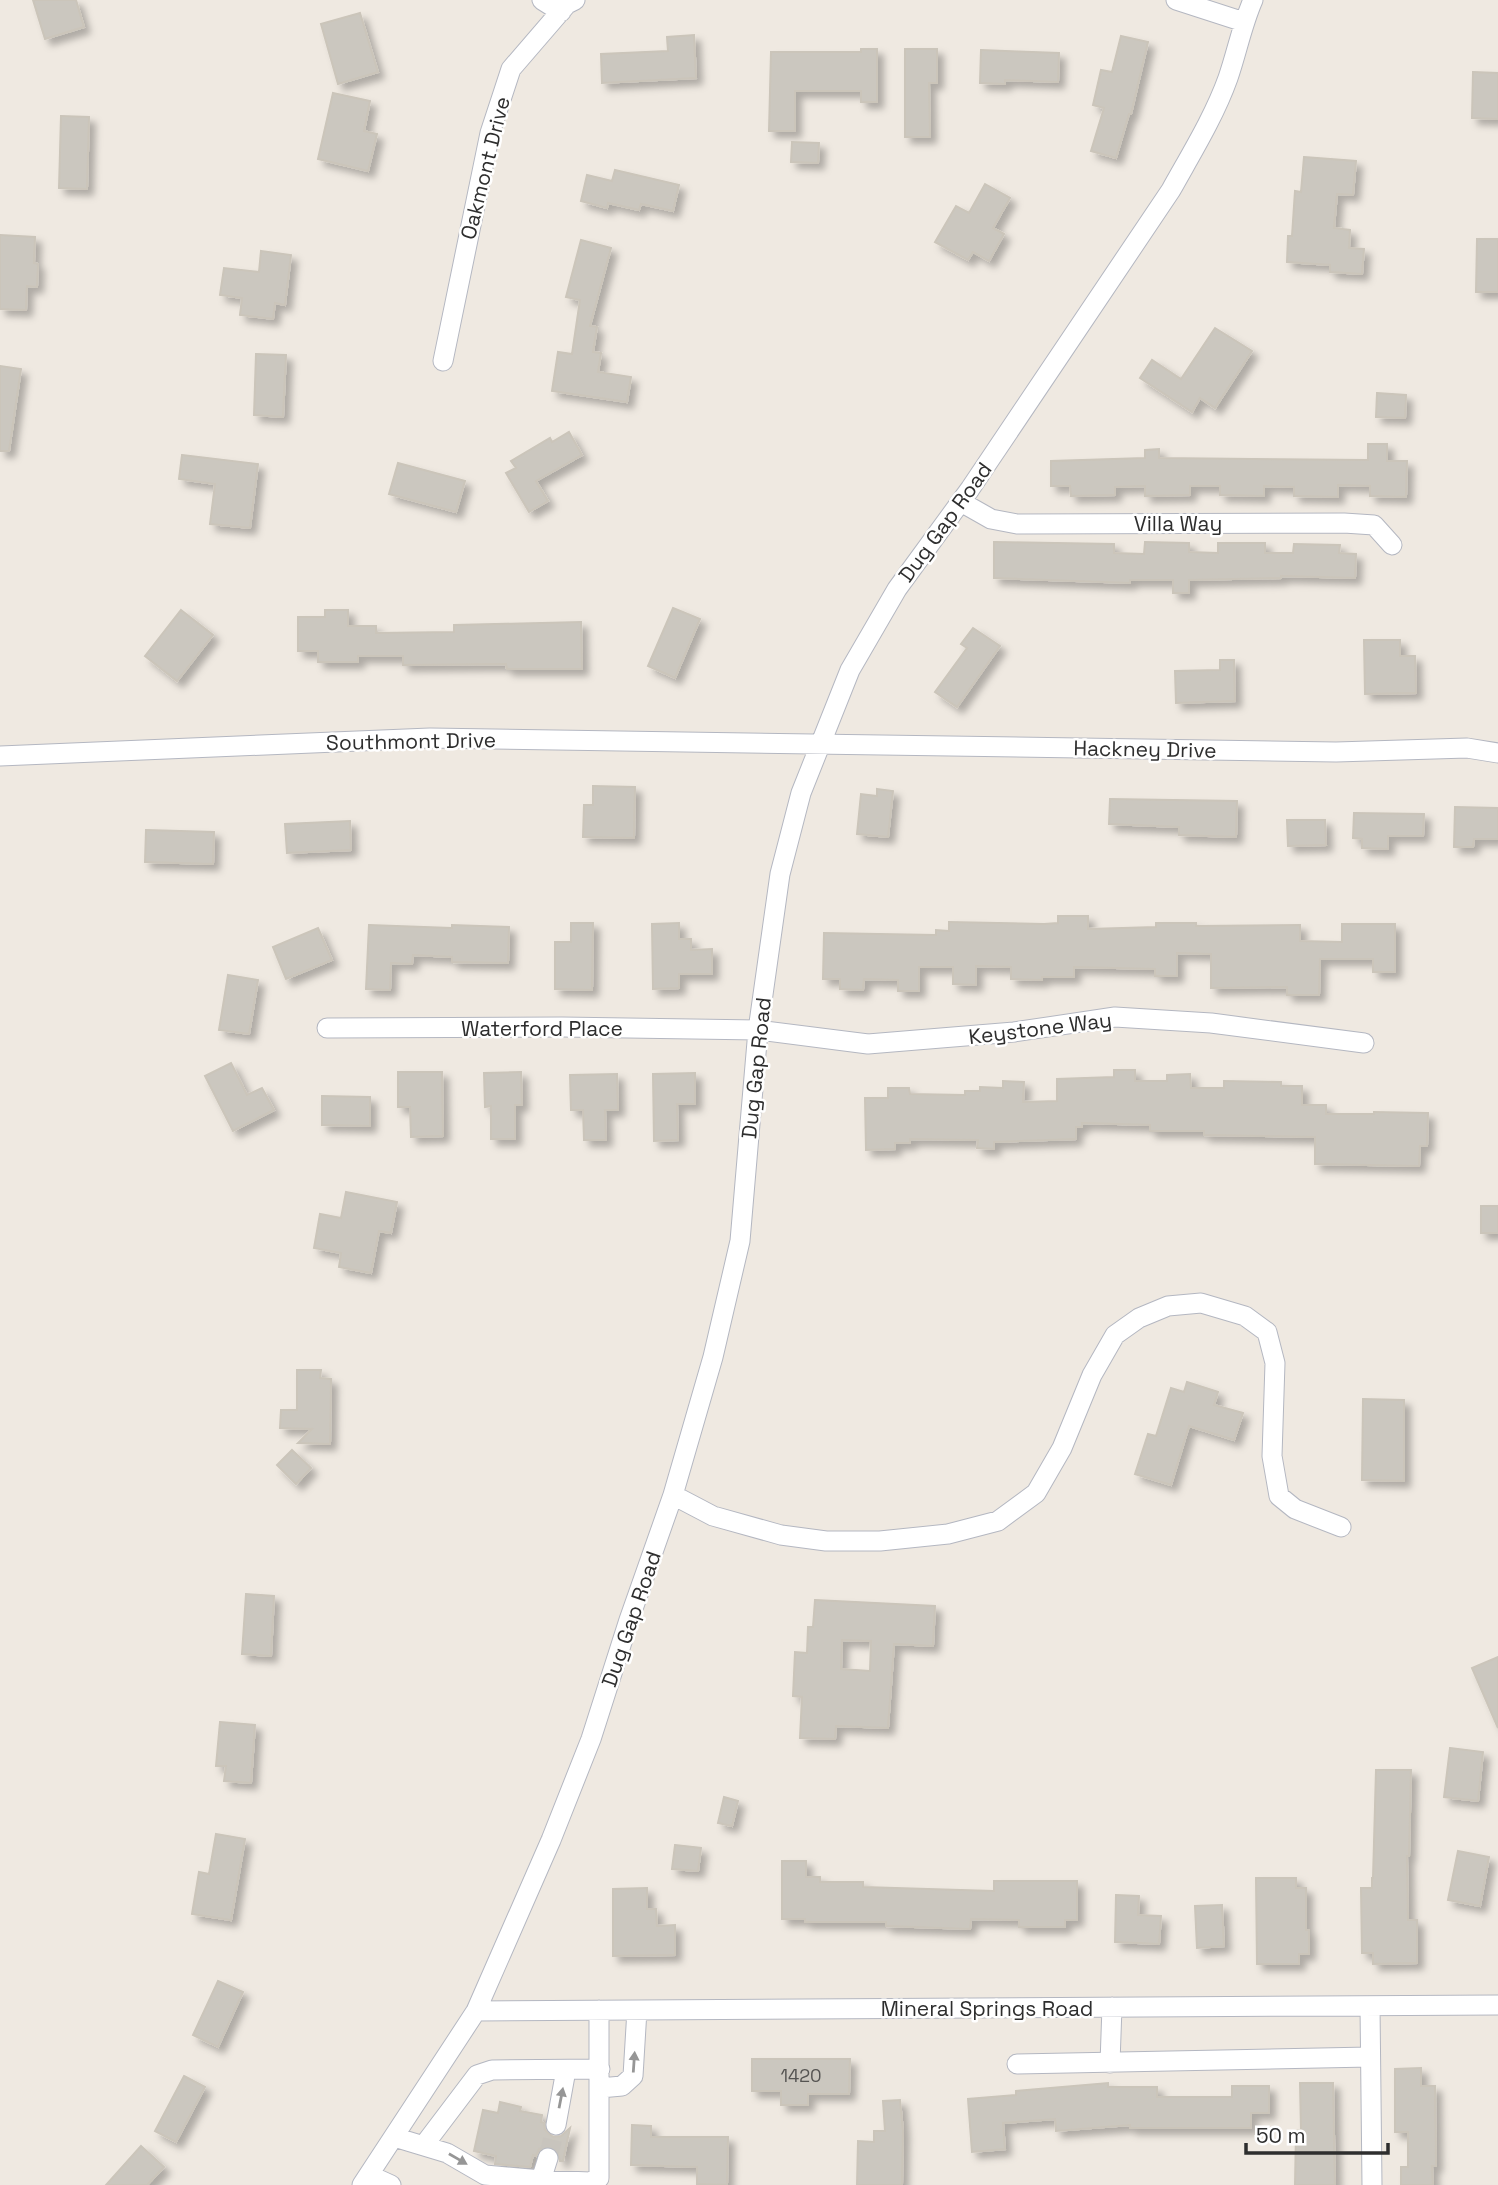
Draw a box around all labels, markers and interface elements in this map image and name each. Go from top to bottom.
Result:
street label: Oakmont Drive [454,94,516,242]
street label: Dug Gap Road [892,457,998,587]
street label: Villa Way [1134,510,1222,537]
street label: Southmont Drive [326,726,496,756]
street label: Hackney Drive [1073,734,1217,764]
street label: Dug Gap Road [735,996,777,1140]
street label: Keystone Way [967,1006,1113,1050]
street label: Waterford Place [461,1015,623,1042]
street label: Dug Gap Road [595,1547,667,1691]
street label: Mineral Springs Road [881,1995,1093,2022]
one-way arrow [628,2051,639,2073]
house number: 1420 [780,2064,822,2087]
one-way arrow [555,2087,566,2109]
scale bar [1246,2112,1388,2156]
text: 50 m [1256,2122,1306,2149]
one-way arrow [448,2153,468,2165]

